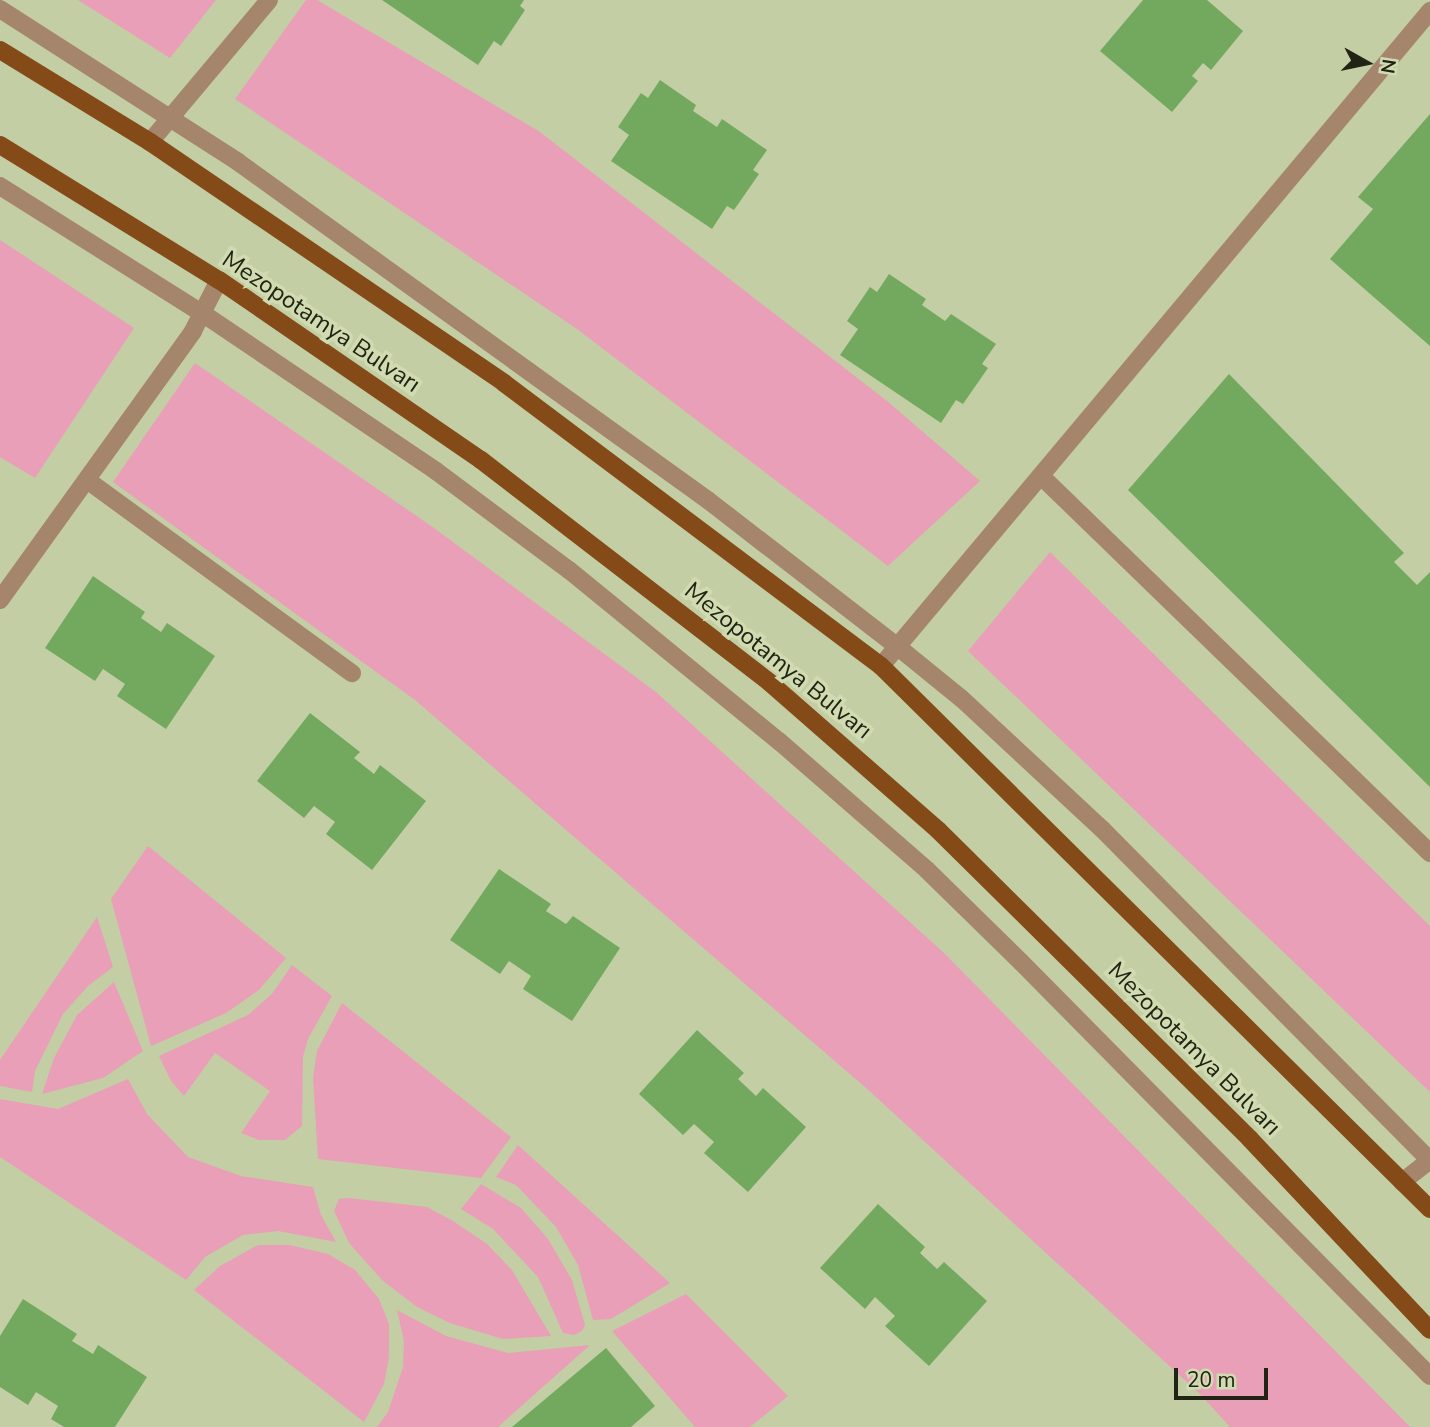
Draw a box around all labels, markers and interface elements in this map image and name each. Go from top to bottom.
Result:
north arrow [1332,28,1402,98]
text: N [1374,57,1402,75]
street label: Mezopotamya Bulvarı [216,245,426,399]
street label: Mezopotamya Bulvarı [679,577,877,745]
street label: Mezopotamya Bulvarı [1102,957,1286,1141]
scale bar [1178,1354,1272,1398]
text: 20 m [1187,1366,1236,1394]

